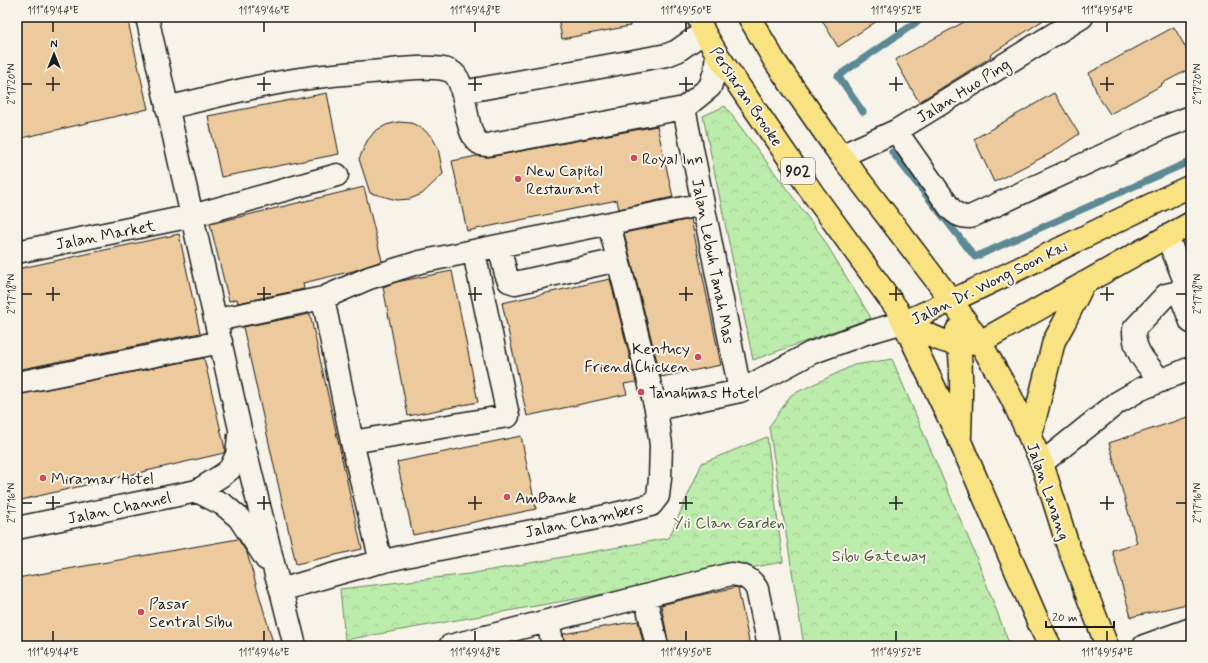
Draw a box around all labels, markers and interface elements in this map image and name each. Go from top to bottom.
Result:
text: 111°49'44"E [27,4,79,18]
text: 111°49'46"E [239,4,290,18]
text: 111°49'48"E [450,4,501,18]
text: 111°49'50"E [660,4,712,18]
text: 111°49'52"E [871,4,922,18]
text: 111°49'54"E [1081,4,1133,18]
north arrow [34,34,74,74]
text: N [50,38,58,52]
street label: Persiaran Brooke [705,43,787,151]
street label: Jalan Huo Ping [913,54,1015,129]
text: 2°17'20"N [5,63,19,104]
text: 2°17'20"N [1191,63,1205,104]
place label: Royal Inn [642,149,704,170]
marker: Royal Inn [629,153,639,163]
road number: 902 [781,158,815,184]
place label: New Capitol Restaurant [526,161,603,200]
marker: New Capitol Restaurant [513,174,523,184]
street label: Jalan Lebuh Tanah Mas [686,177,739,346]
street label: Jalan Market [54,215,157,255]
street label: Jalan Dr. Wong Soon Kai [908,236,1072,331]
text: 2°17'18"N [5,274,19,314]
text: 2°17'18"N [1191,274,1205,314]
place label: Kentucy Friend Chicken [584,339,690,378]
marker: Kentucy Friend Chicken [693,352,703,362]
place label: Tanahmas Hotel [649,383,758,404]
marker: Tanahmas Hotel [636,387,646,397]
street label: Jalan Lanang [1021,440,1074,543]
place label: Miramar Hotel [51,469,154,490]
marker: Miramar Hotel [38,473,48,483]
text: 2°17'16"N [5,483,19,523]
text: 2°17'16"N [1191,483,1205,523]
street label: Jalan Channel [66,487,173,530]
place label: AmBank [515,488,576,509]
marker: AmBank [502,492,512,502]
street label: Jalan Chambers [523,498,646,543]
park label: Yii Clan Garden [673,513,785,534]
park label: Sibu Gateway [832,546,926,567]
place label: Pasar Sentral Sibu [149,594,232,633]
scale bar [1046,603,1114,629]
marker: Pasar Sentral Sibu [136,607,146,617]
text: 20 m [1052,610,1078,626]
text: 111°49'44"E [27,646,79,660]
text: 111°49'46"E [239,646,290,660]
text: 111°49'48"E [450,646,501,660]
text: 111°49'50"E [660,646,712,660]
text: 111°49'52"E [871,646,922,660]
text: 111°49'54"E [1081,646,1133,660]

